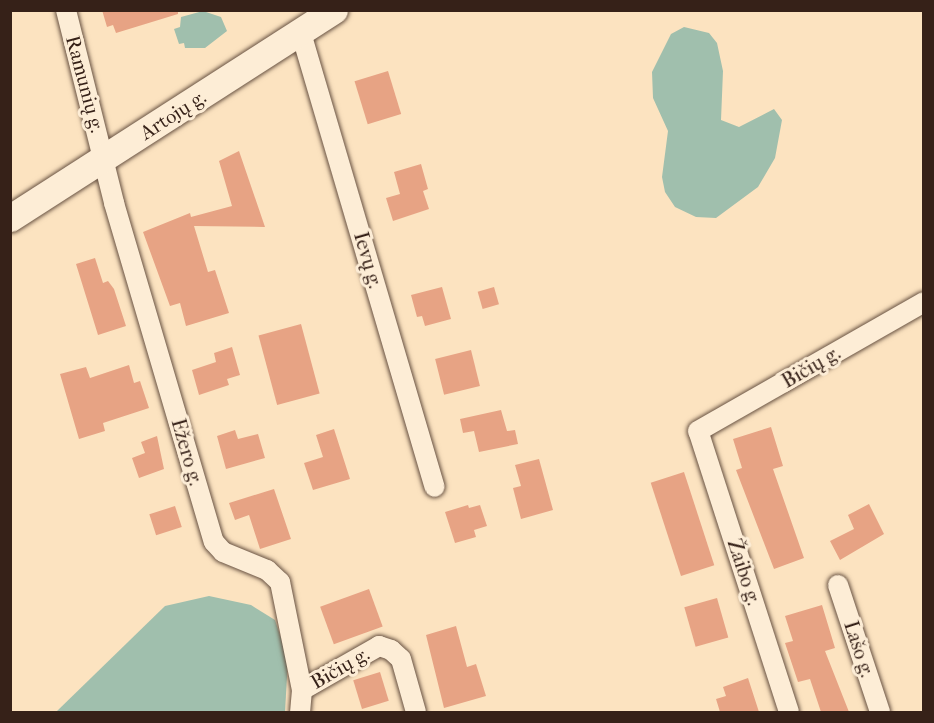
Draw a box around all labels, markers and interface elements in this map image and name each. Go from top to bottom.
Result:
street label: Ramunių g. [61,33,109,135]
street label: Artojų g. [135,85,211,145]
street label: Ievų g. [349,229,387,291]
street label: Bičių g. [778,341,844,393]
street label: Ežero g. [166,416,208,488]
street label: Žaibo g. [722,536,766,608]
street label: Lašo g. [839,618,879,680]
street label: Bičių g. [307,642,373,694]

